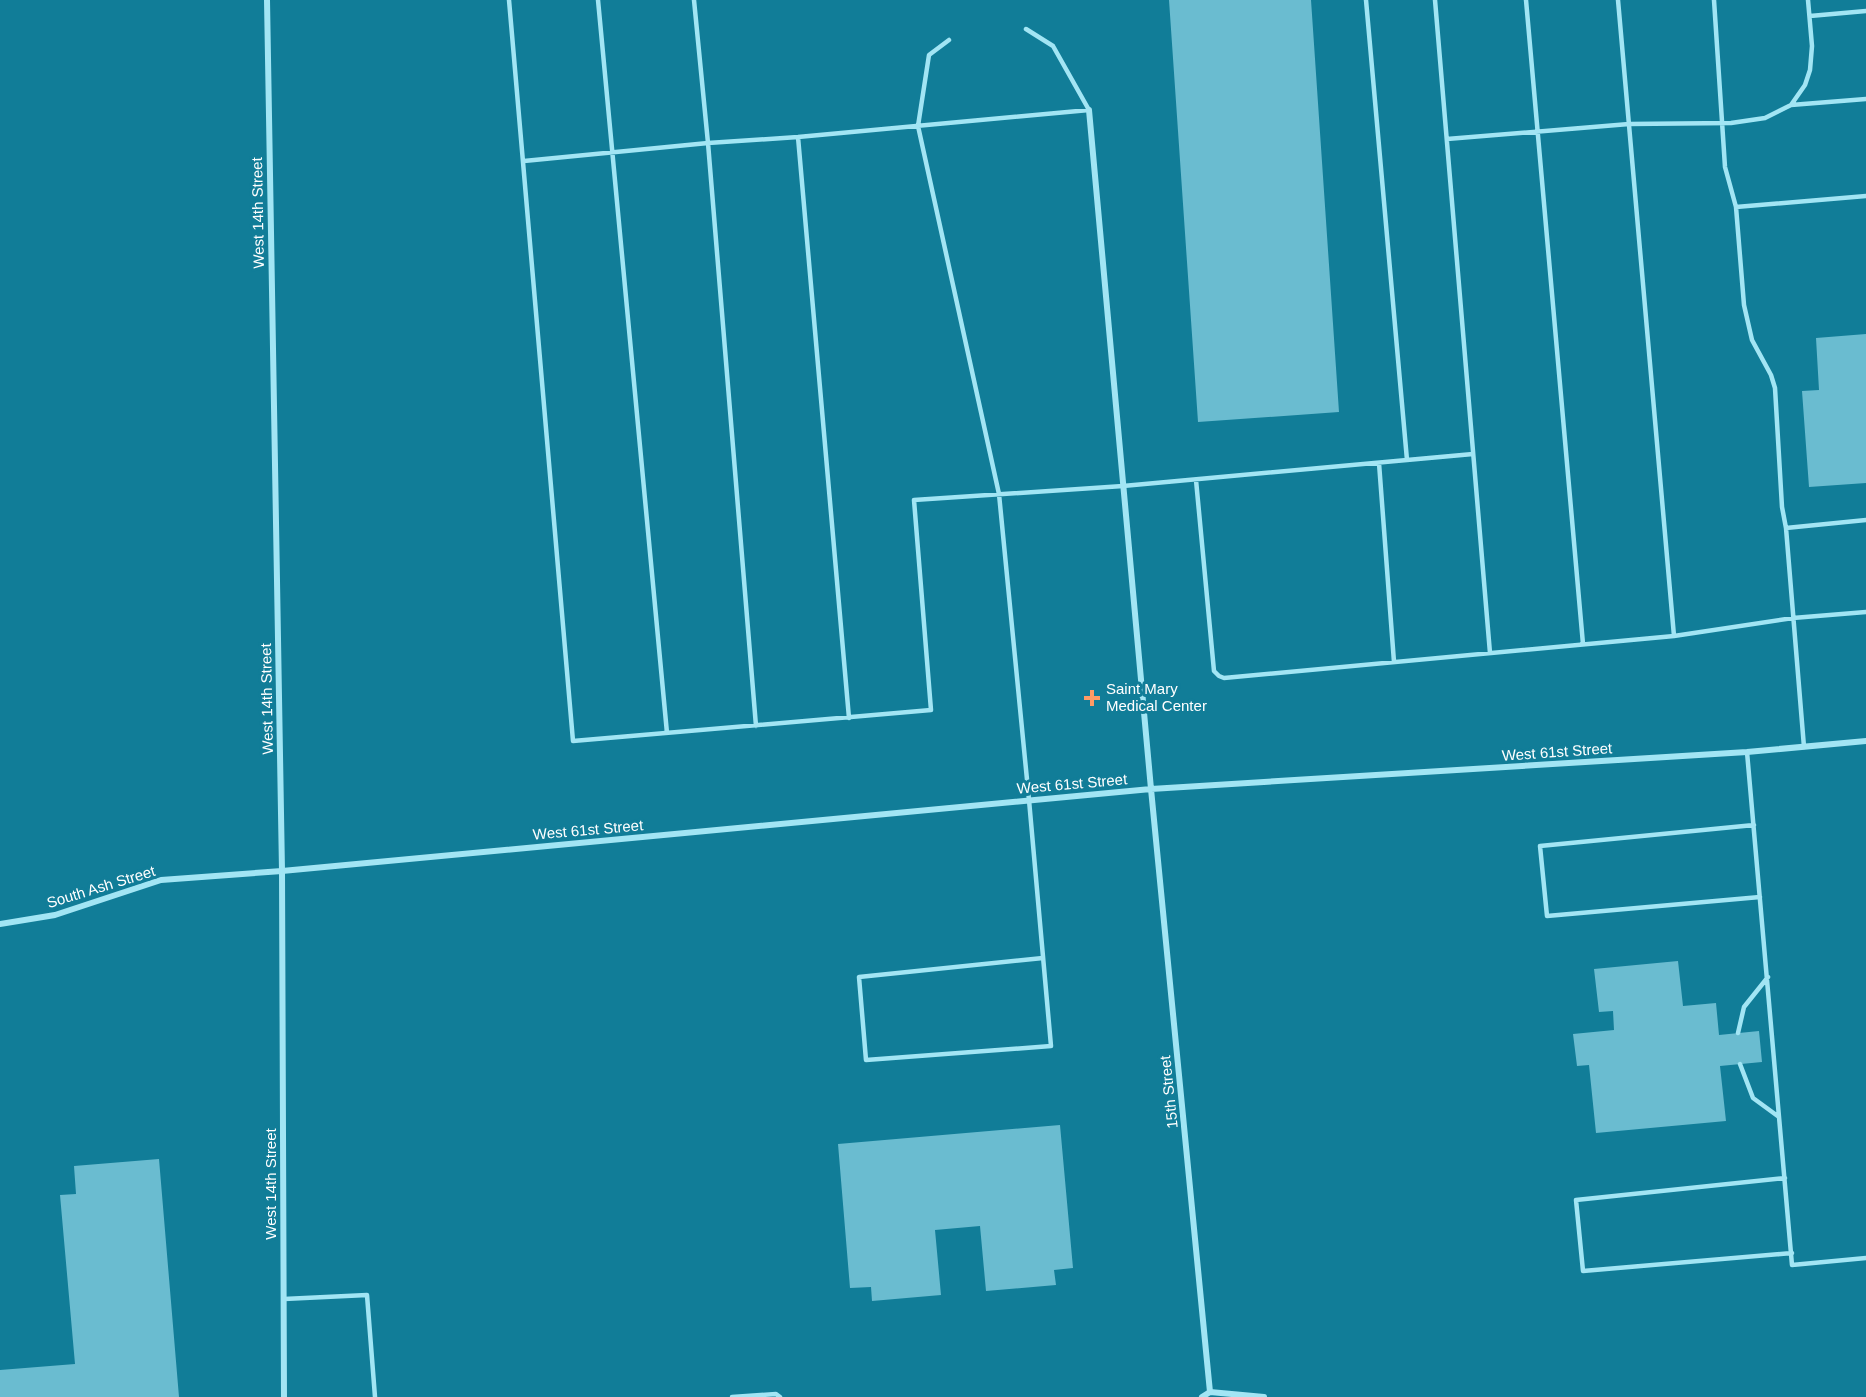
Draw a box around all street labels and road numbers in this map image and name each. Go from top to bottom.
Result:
street label: West 14th Street [248,156,267,269]
street label: West 14th Street [257,642,276,755]
street label: West 61st Street [1501,739,1614,764]
street label: West 61st Street [1016,770,1129,797]
street label: West 61st Street [532,816,645,843]
street label: South Ash Street [45,862,158,911]
street label: 15th Street [1156,1054,1181,1129]
street label: West 14th Street [262,1127,279,1240]

